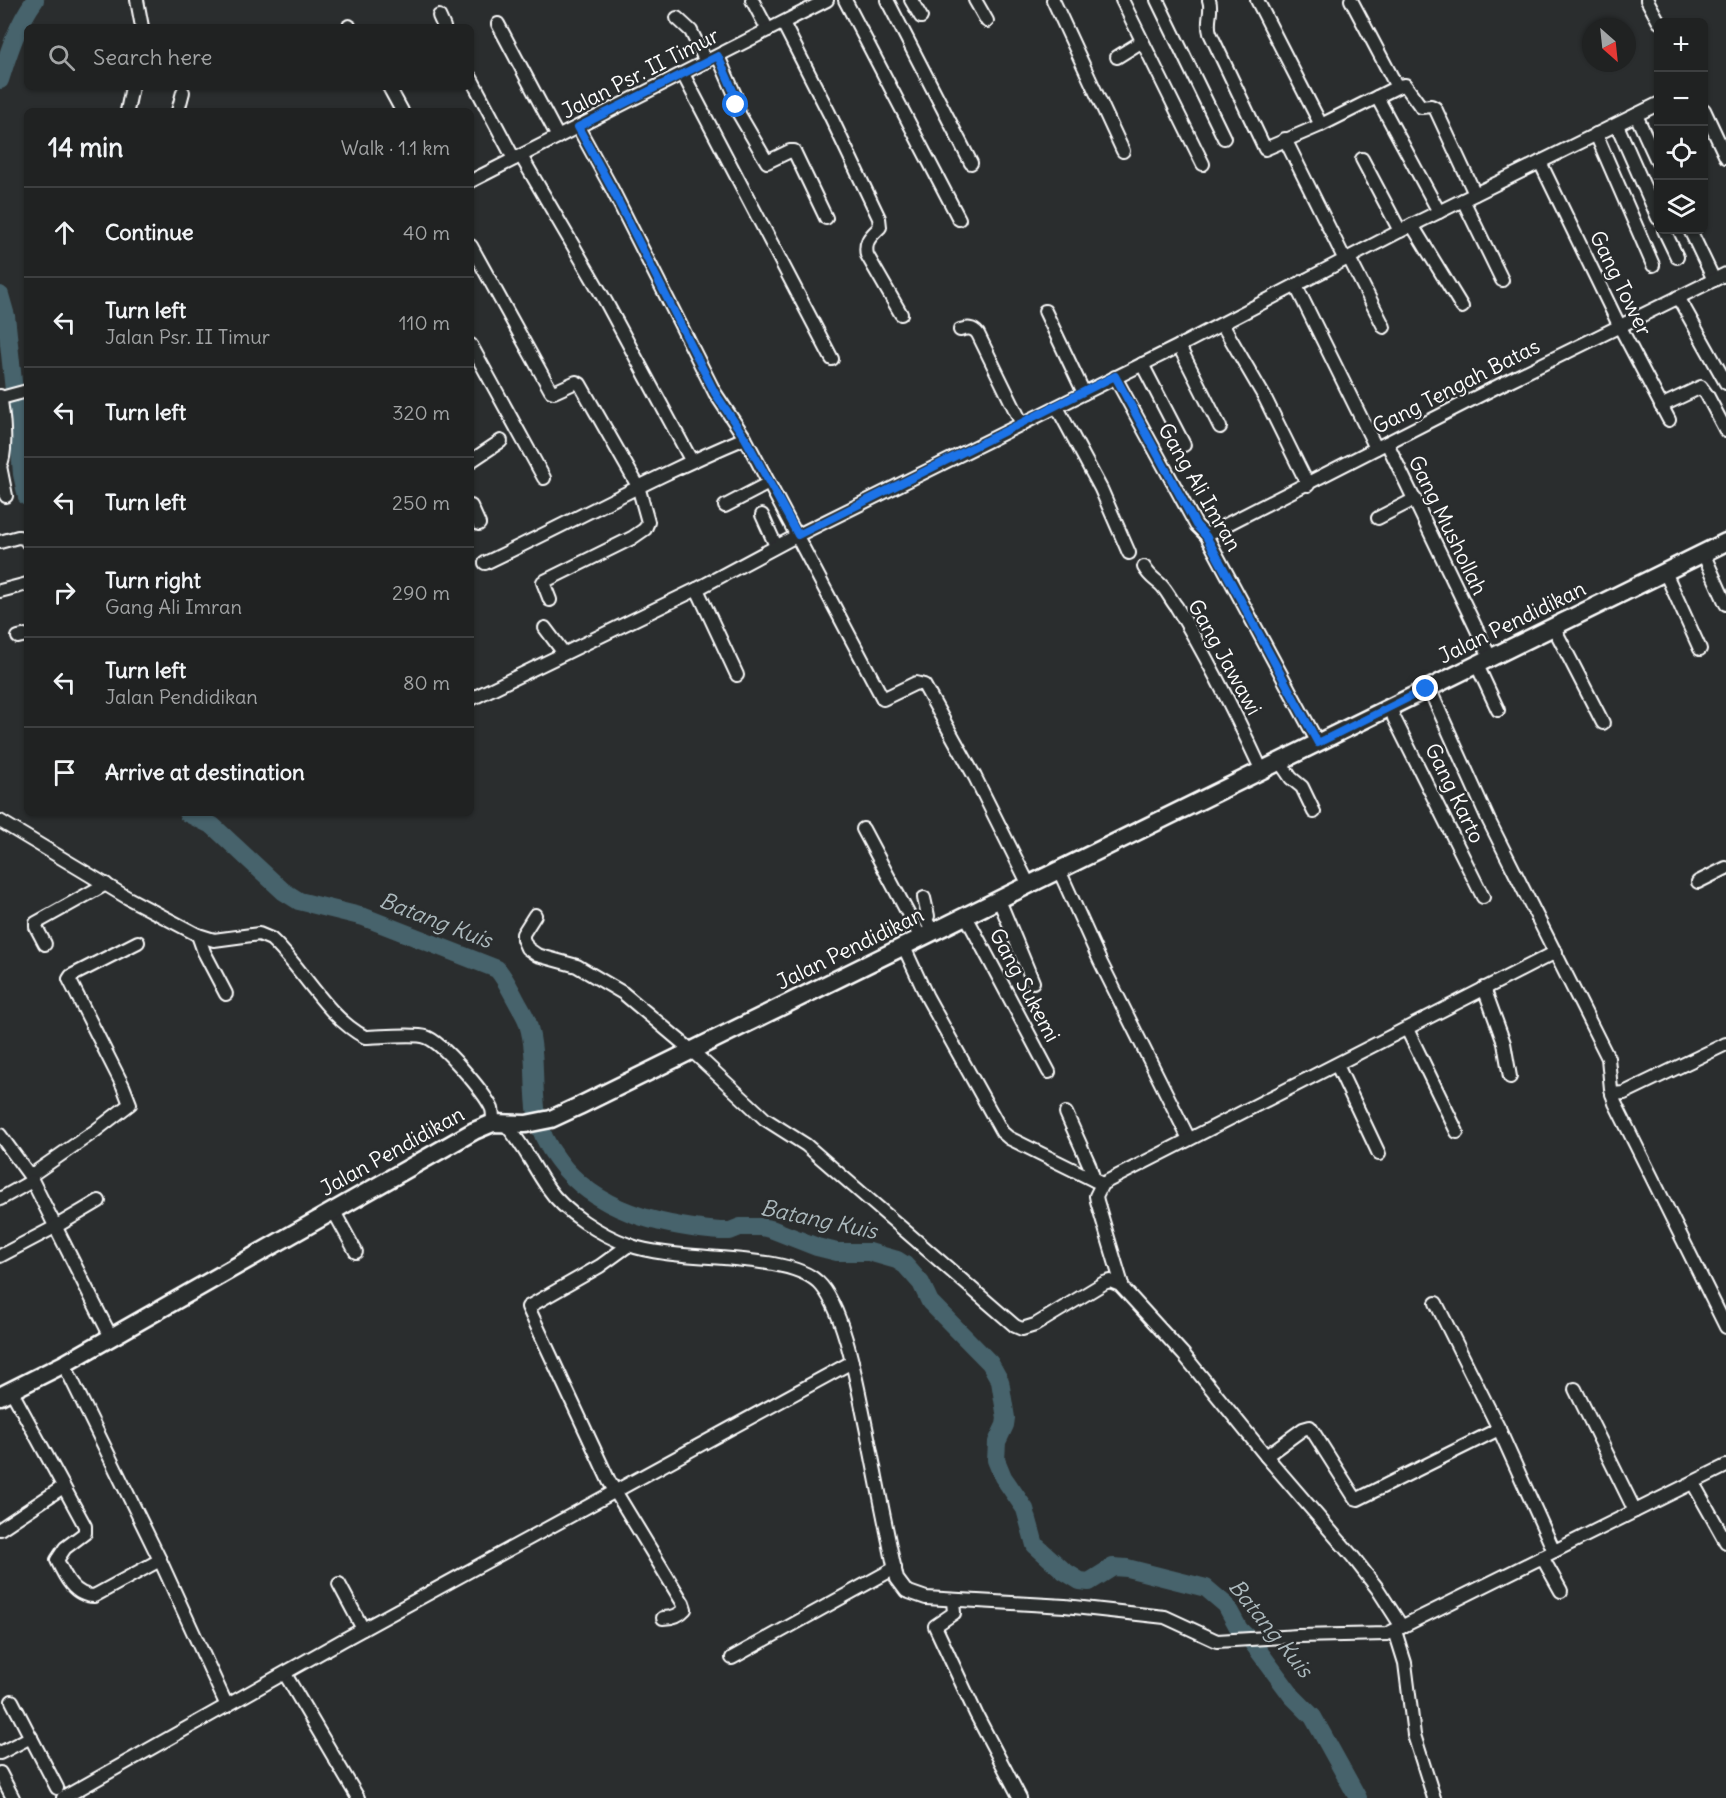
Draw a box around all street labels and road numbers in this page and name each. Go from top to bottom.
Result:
street label: Jalan Psr. II Timur [557,21,724,124]
street label: Gang Tower [1584,226,1658,340]
street label: Gang Tengah Batas [1368,332,1544,440]
street label: Gang Ali Imran [1152,418,1248,556]
street label: Gang Mushollah [1403,451,1493,599]
street label: Jalan Pendidikan [1434,575,1590,669]
street label: Gang Jawawi [1182,594,1268,720]
street label: Gang Karto [1419,738,1491,848]
street label: Jalan Pendidikan [772,901,928,995]
street label: Gang Sukemi [984,923,1066,1047]
street label: Jalan Pendidikan [315,1100,469,1202]

